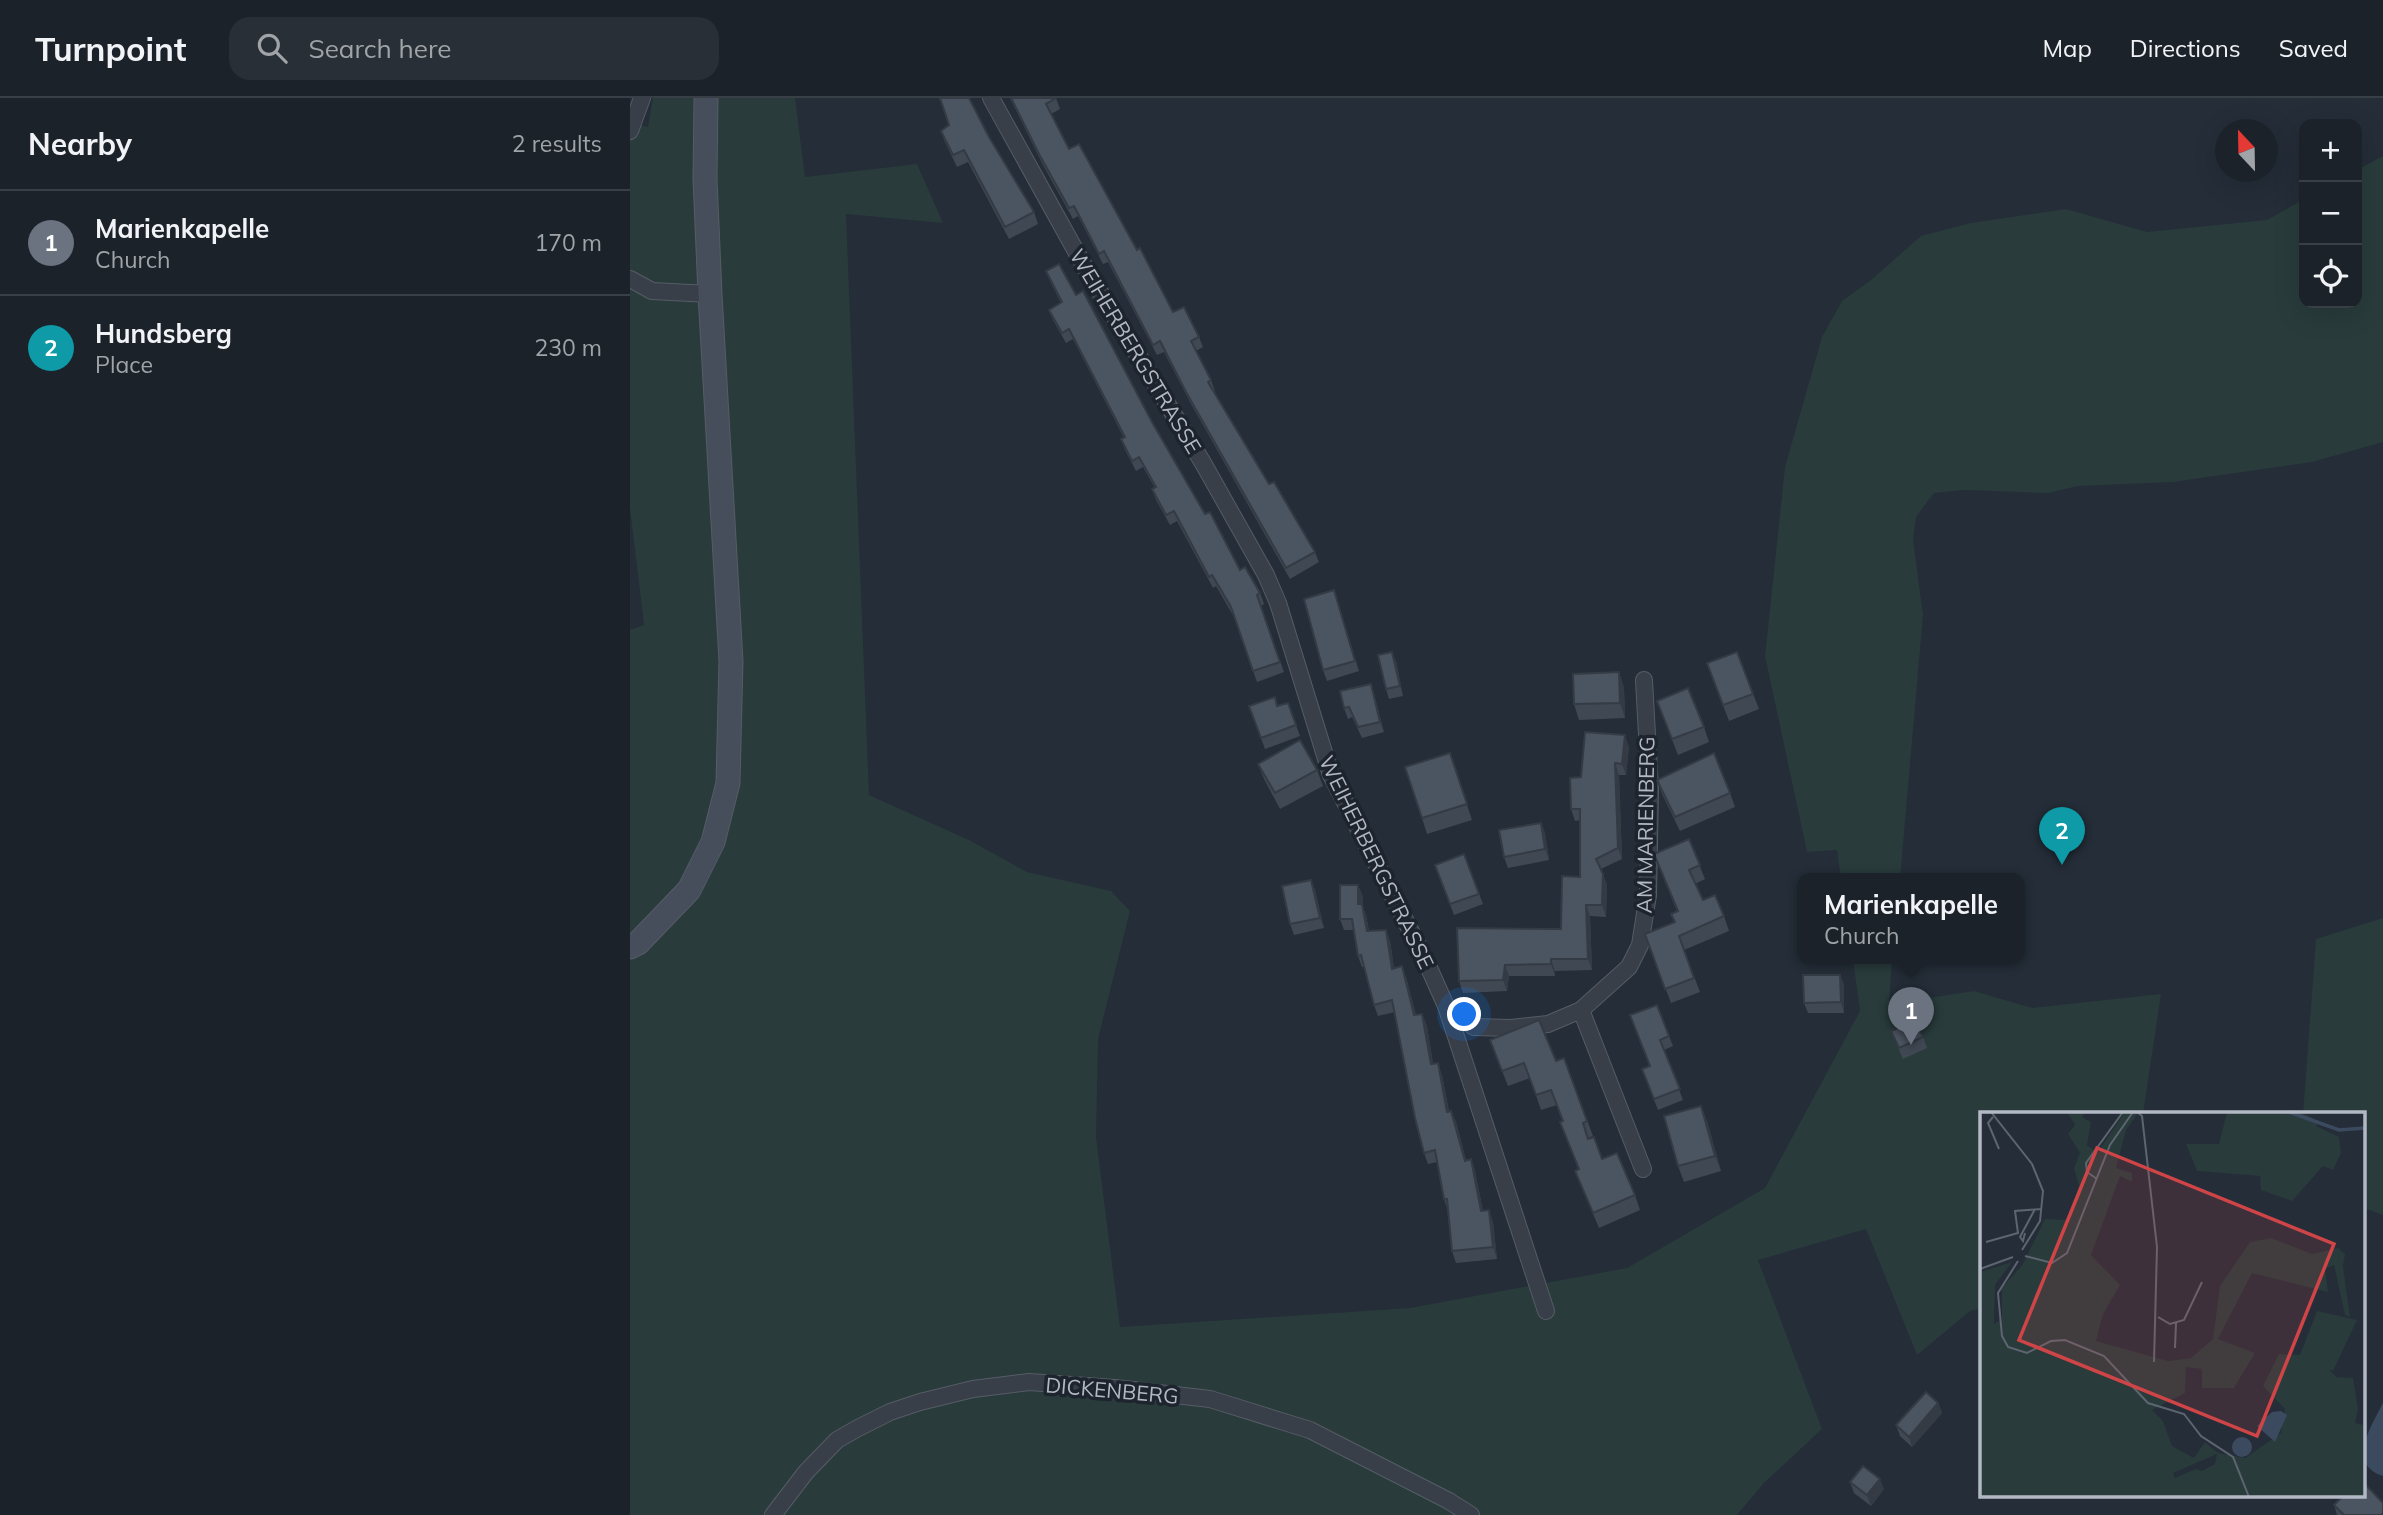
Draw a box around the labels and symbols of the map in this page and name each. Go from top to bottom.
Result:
north arrow [2215,119,2278,182]
street label: WEIHERBERGSTRASSE [1065,244,1207,458]
street label: AM MARIENBERG [1630,736,1660,914]
street label: WEIHERBERGSTRASSE [1314,751,1440,973]
pin: 2 [2039,807,2085,865]
pin: 1 [1888,987,1934,1045]
your location [1447,997,1481,1031]
inset map [1980,1112,2366,1498]
street label: DICKENBERG [1044,1371,1180,1409]

